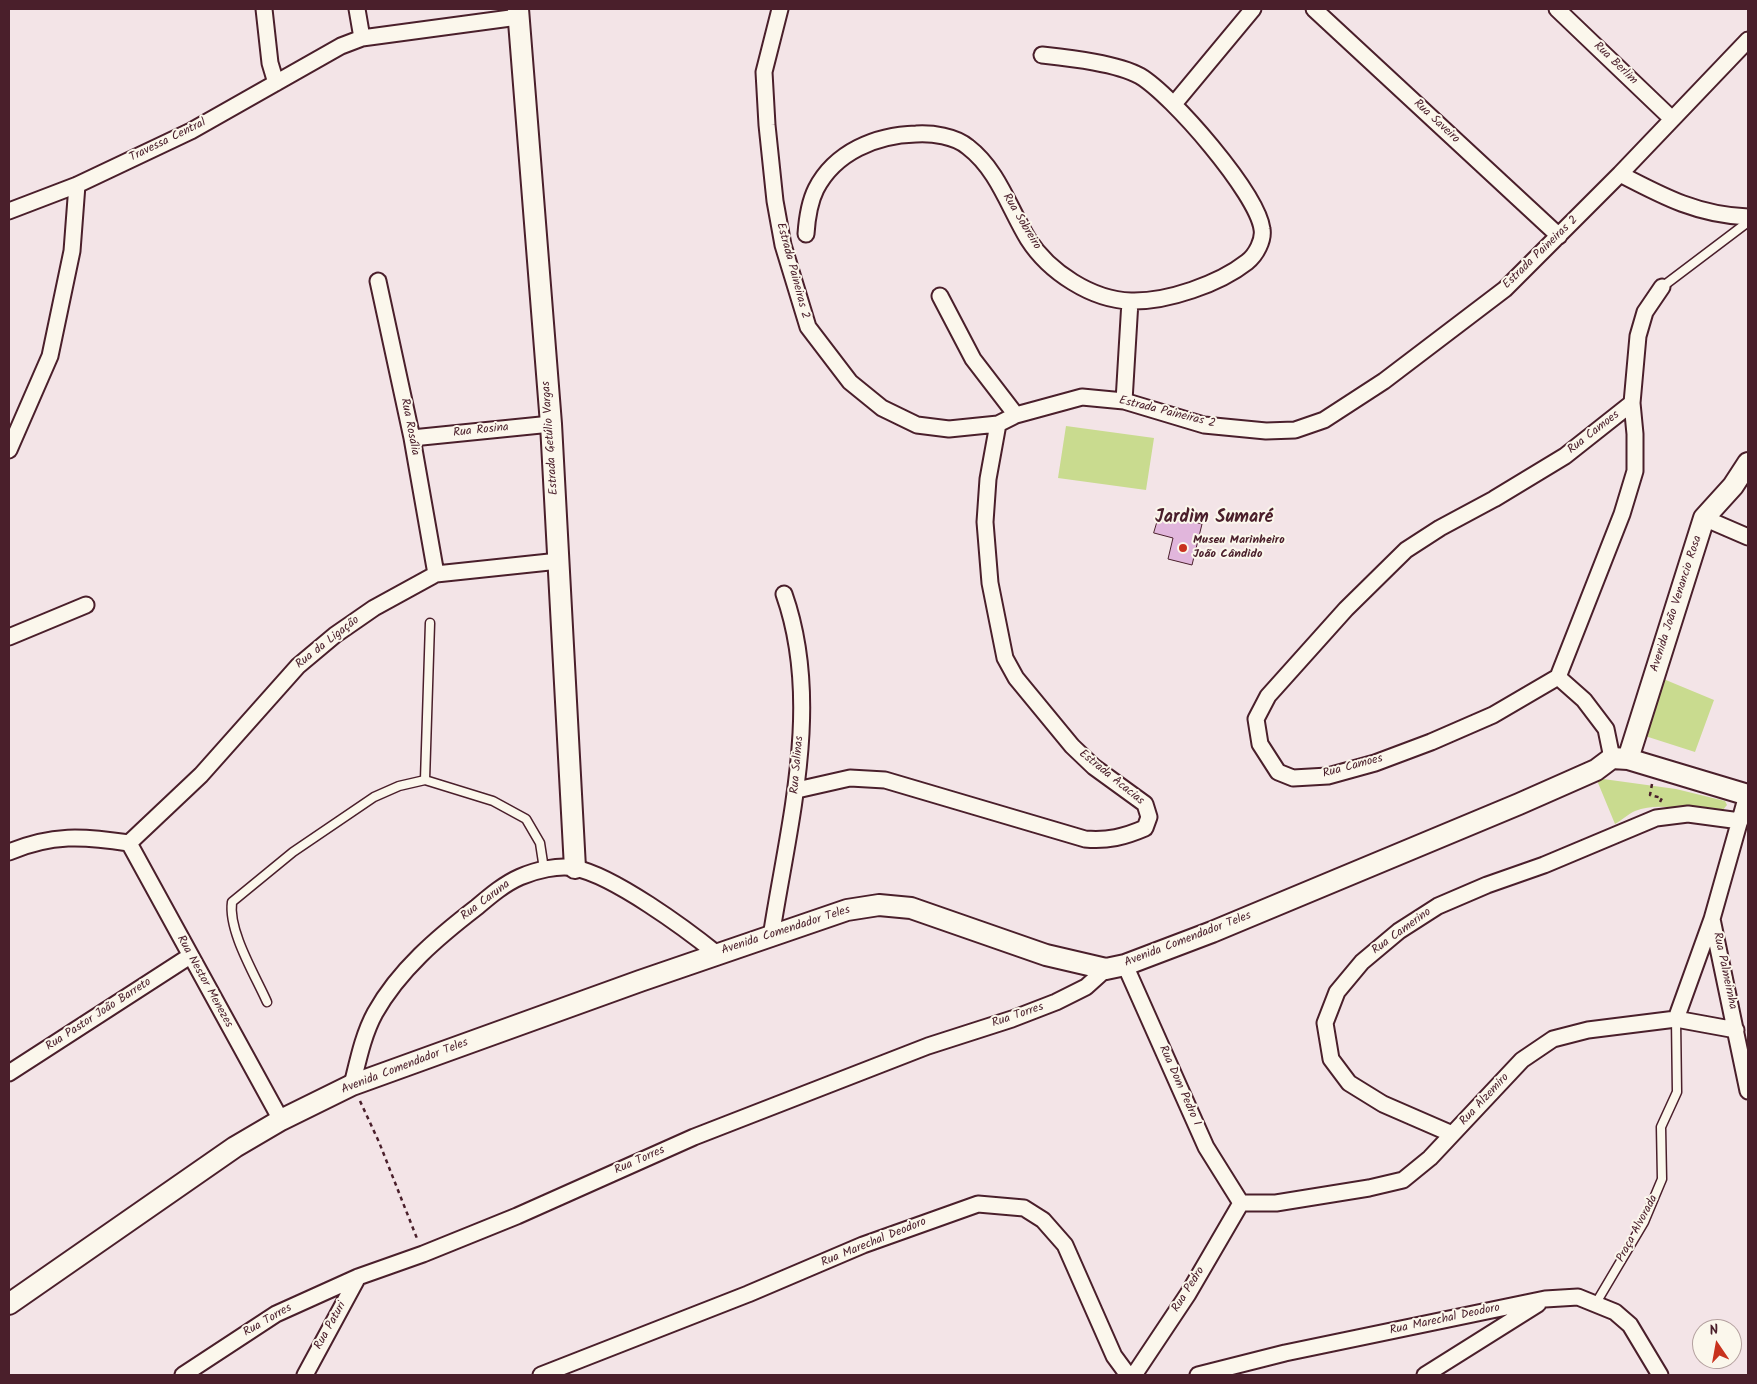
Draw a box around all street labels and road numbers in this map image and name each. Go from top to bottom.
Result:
street label: Rua Berlim [1590,40,1640,88]
street label: Rua Saveiro [1410,97,1462,147]
street label: Travessa Central [127,116,209,166]
street label: Rua Sobreiro [999,191,1043,253]
street label: Estrada Paineiras 2 [1500,213,1582,293]
street label: Estrada Paineiras 2 [772,221,812,321]
street label: Estrada Getúlio Vargas [540,380,562,496]
street label: Estrada Paineiras 2 [1117,394,1217,432]
street label: Rua Rosália [396,397,422,457]
street label: Rua Camoes [1565,408,1623,458]
street label: Rua Rosina [453,421,509,441]
street label: Avenida João Venancio Rosa [1648,534,1706,674]
street label: Rua da Ligação [293,614,363,672]
street label: Rua Salinas [788,735,808,795]
street label: Estrada Acacias [1075,747,1147,809]
street label: Rua Camoes [1321,752,1385,782]
street label: Rua Caruna [459,878,513,924]
street label: Avenida Comendador Teles [720,903,852,959]
street label: Rua Camerino [1370,906,1434,958]
street label: Avenida Comendador Teles [1123,909,1253,971]
street label: Rua Palmeirnha [1709,931,1739,1011]
street label: Rua Nestor Menezes [173,933,235,1031]
street label: Rua Pastor João Barreto [44,975,154,1055]
street label: Rua Torres [990,1000,1046,1032]
street label: Avenida Comendador Teles [340,1036,470,1098]
street label: Rua Dom Pedro I [1155,1044,1203,1128]
street label: Rua Alzemiro [1457,1071,1513,1129]
street label: Rua Torres [613,1144,667,1178]
street label: Praça Alvorada [1614,1193,1662,1265]
street label: Rua Marechal Deodoro [819,1215,929,1271]
street label: Rua Pedro [1170,1265,1208,1315]
street label: Rua Paturi [312,1300,350,1352]
street label: Rua Torres [241,1301,295,1341]
street label: Rua Marechal Deodoro [1389,1301,1501,1339]

